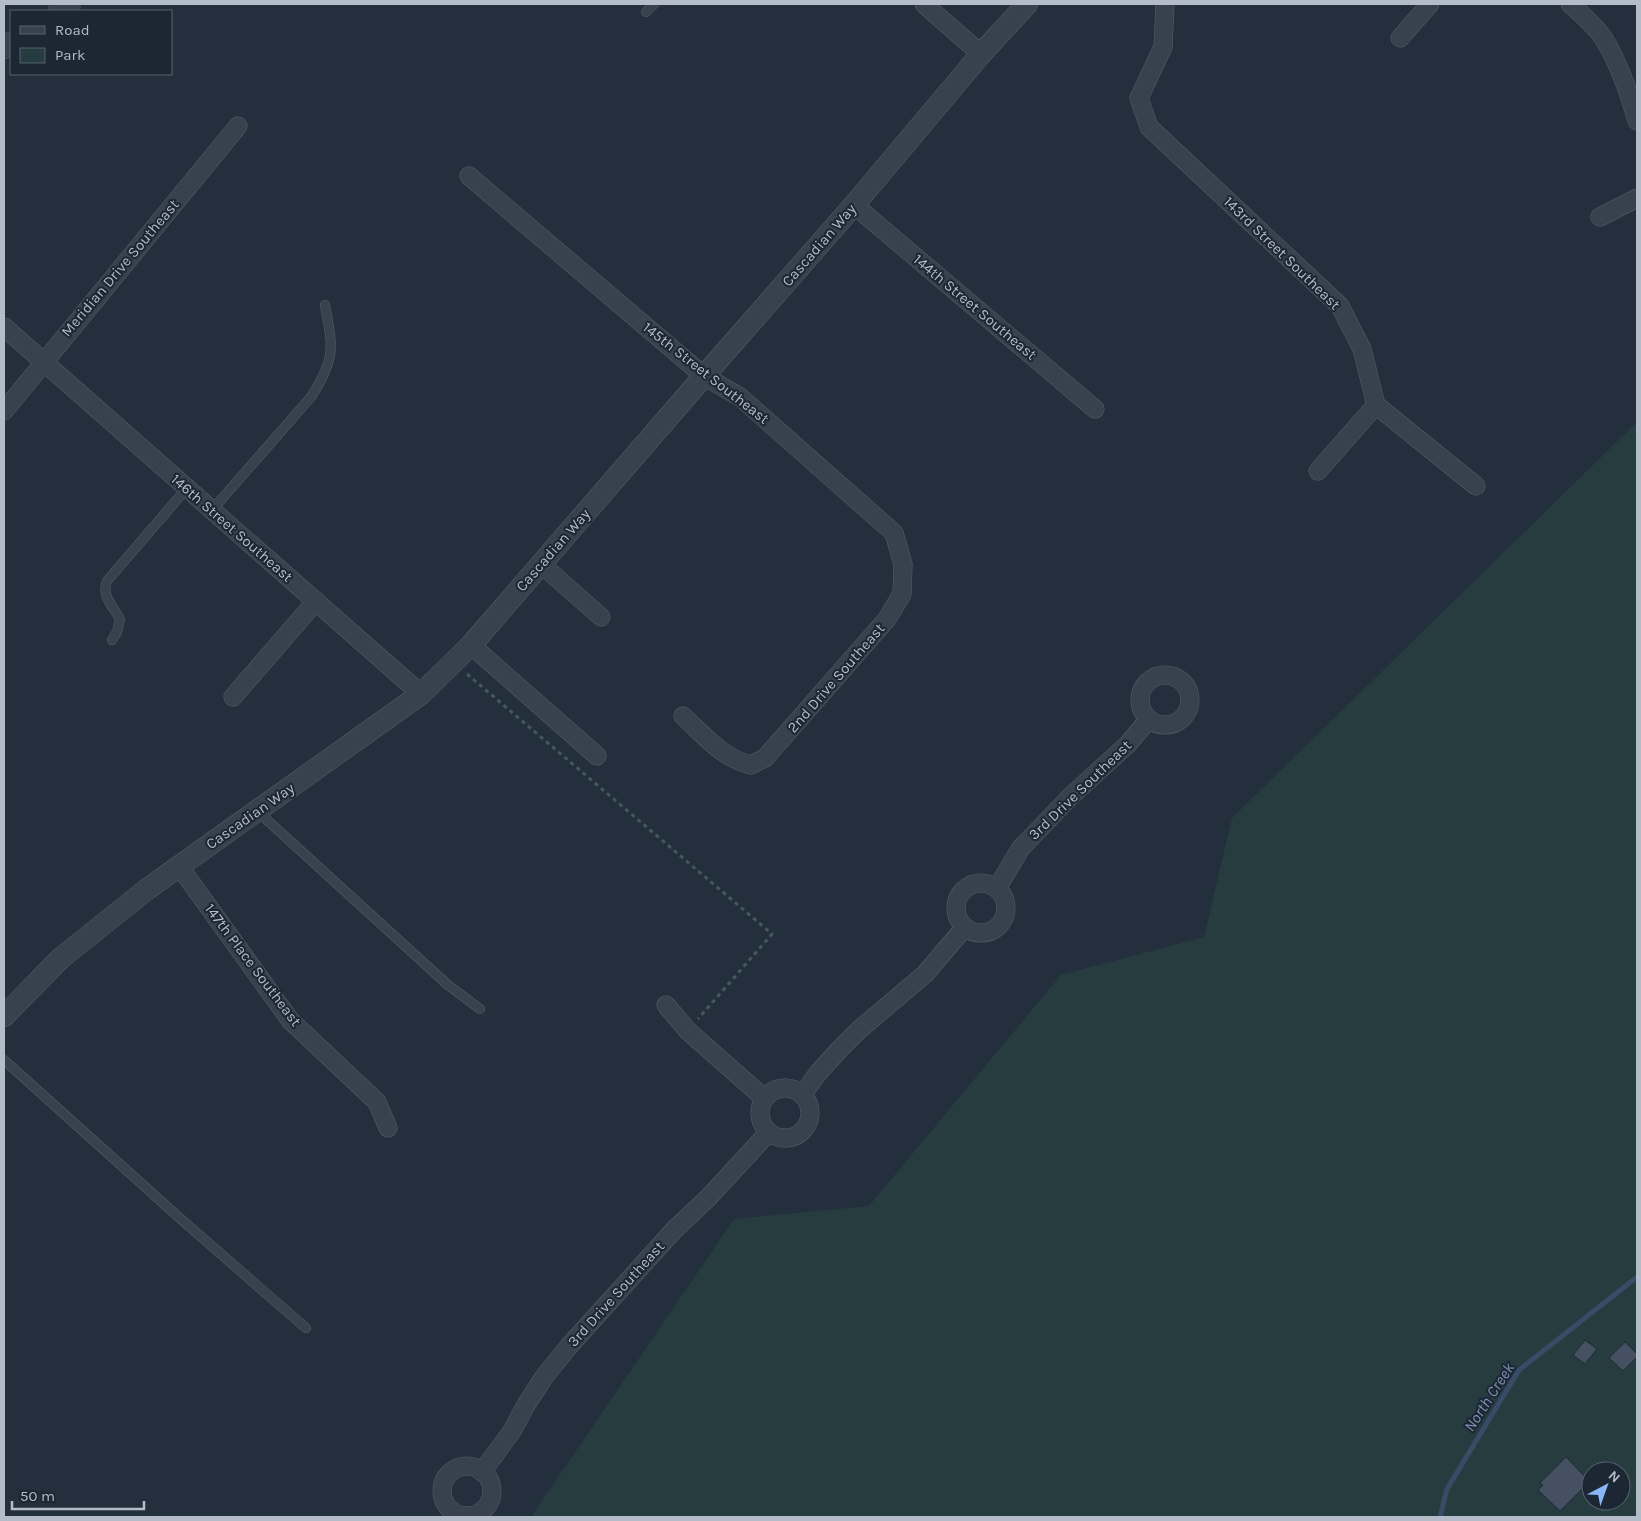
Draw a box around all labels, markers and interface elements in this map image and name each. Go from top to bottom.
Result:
legend [10,10,172,75]
text: Road [55,21,90,39]
text: Park [55,46,85,64]
street label: 143rd Street Southeast [1220,193,1344,314]
street label: Meridian Drive Southeast [57,195,183,340]
street label: Cascadian Way [778,200,860,290]
street label: 144th Street Southeast [910,250,1041,364]
street label: 145th Street Southeast [639,318,773,428]
street label: 146th Street Southeast [167,470,297,586]
street label: Cascadian Way [512,505,594,595]
street label: 2nd Drive Southeast [784,619,889,736]
street label: 3rd Drive Southeast [1025,736,1135,844]
street label: Cascadian Way [202,779,298,853]
street label: 147th Place Southeast [201,900,305,1030]
street label: 3rd Drive Southeast [564,1237,668,1351]
water label: North Creek [1460,1358,1519,1435]
north arrow [1581,1461,1631,1511]
text: N [1605,1467,1624,1486]
scale bar [12,1478,145,1510]
text: 50 m [20,1487,55,1505]

